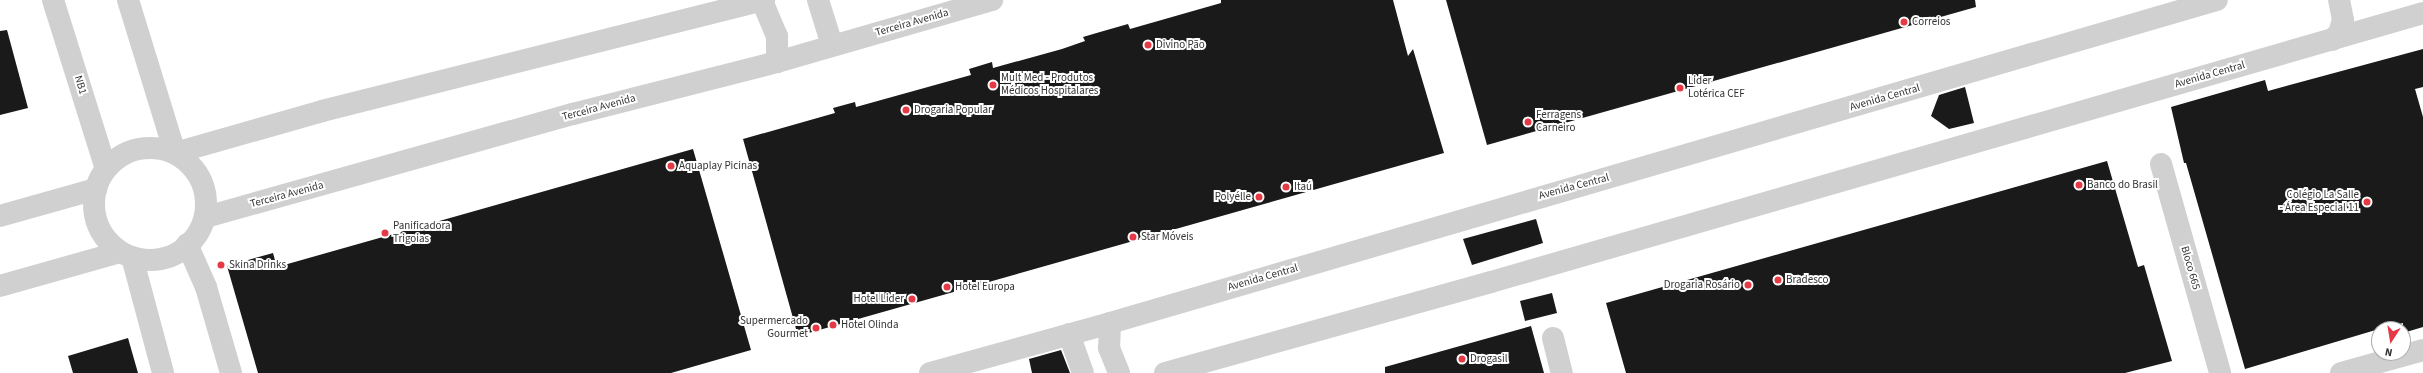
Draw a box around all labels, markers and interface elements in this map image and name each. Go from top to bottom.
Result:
street label: Terceira Avenida [874,6,950,40]
place label: Correios [1912,15,1950,29]
marker: Correios [1899,17,1909,27]
place label: Divino Pão [1156,38,1205,52]
marker: Divino Pão [1143,40,1153,50]
street label: Avenida Central [2173,59,2247,91]
place label: Mult Med - Produtos Médicos Hospitalares [1001,72,1098,98]
street label: NB1 [71,74,89,96]
place label: Lider Lotérica CEF [1688,75,1745,101]
marker: Mult Med - Produtos Médicos Hospitalares [988,80,998,90]
street label: Avenida Central [1848,82,1922,114]
marker: Lider Lotérica CEF [1675,83,1685,93]
street label: Terceira Avenida [561,92,637,124]
place label: Drogaria Popular [914,103,992,117]
marker: Drogaria Popular [901,105,911,115]
place label: Ferragens Carneiro [1536,109,1581,135]
marker: Ferragens Carneiro [1523,117,1533,127]
place label: Aquaplay Picinas [679,159,757,173]
marker: Aquaplay Picinas [666,161,676,171]
street label: Avenida Central [1537,171,1611,203]
place label: Banco do Brasil [2087,178,2158,192]
street label: Terceira Avenida [249,179,325,211]
place label: Itaú [1294,180,1312,194]
marker: Banco do Brasil [2074,180,2084,190]
marker: Itaú [1281,182,1291,192]
place label: Colégio La Salle - Área Especial 11 [2279,189,2359,215]
place label: Polyélle [1215,190,1251,204]
marker: Polyélle [1254,192,1264,202]
marker: Colégio La Salle - Área Especial 11 [2362,197,2372,207]
place label: Panificadora Trigoias [393,220,451,246]
marker: Panificadora Trigoias [380,228,390,238]
place label: Star Móveis [1141,230,1193,244]
marker: Star Móveis [1128,232,1138,242]
street label: Bloco 665 [2178,245,2202,291]
place label: Skina Drinks [229,258,286,272]
marker: Skina Drinks [216,260,226,270]
street label: Avenida Central [1226,262,1300,294]
place label: Bradesco [1786,273,1828,287]
marker: Bradesco [1773,275,1783,285]
place label: Drogaria Rosário [1664,278,1740,292]
place label: Hotel Europa [955,280,1015,294]
marker: Drogaria Rosário [1743,280,1753,290]
marker: Hotel Europa [942,282,952,292]
place label: Hotel Lider [854,292,904,306]
marker: Hotel Lider [907,294,917,304]
place label: Supermercado Gourmet [740,315,808,341]
place label: Hotel Olinda [841,318,898,332]
marker: Hotel Olinda [828,320,838,330]
north arrow [2371,321,2411,361]
marker: Supermercado Gourmet [811,323,821,333]
text: N [2383,344,2394,360]
place label: Drogasil [1470,352,1507,366]
marker: Drogasil [1457,354,1467,364]

